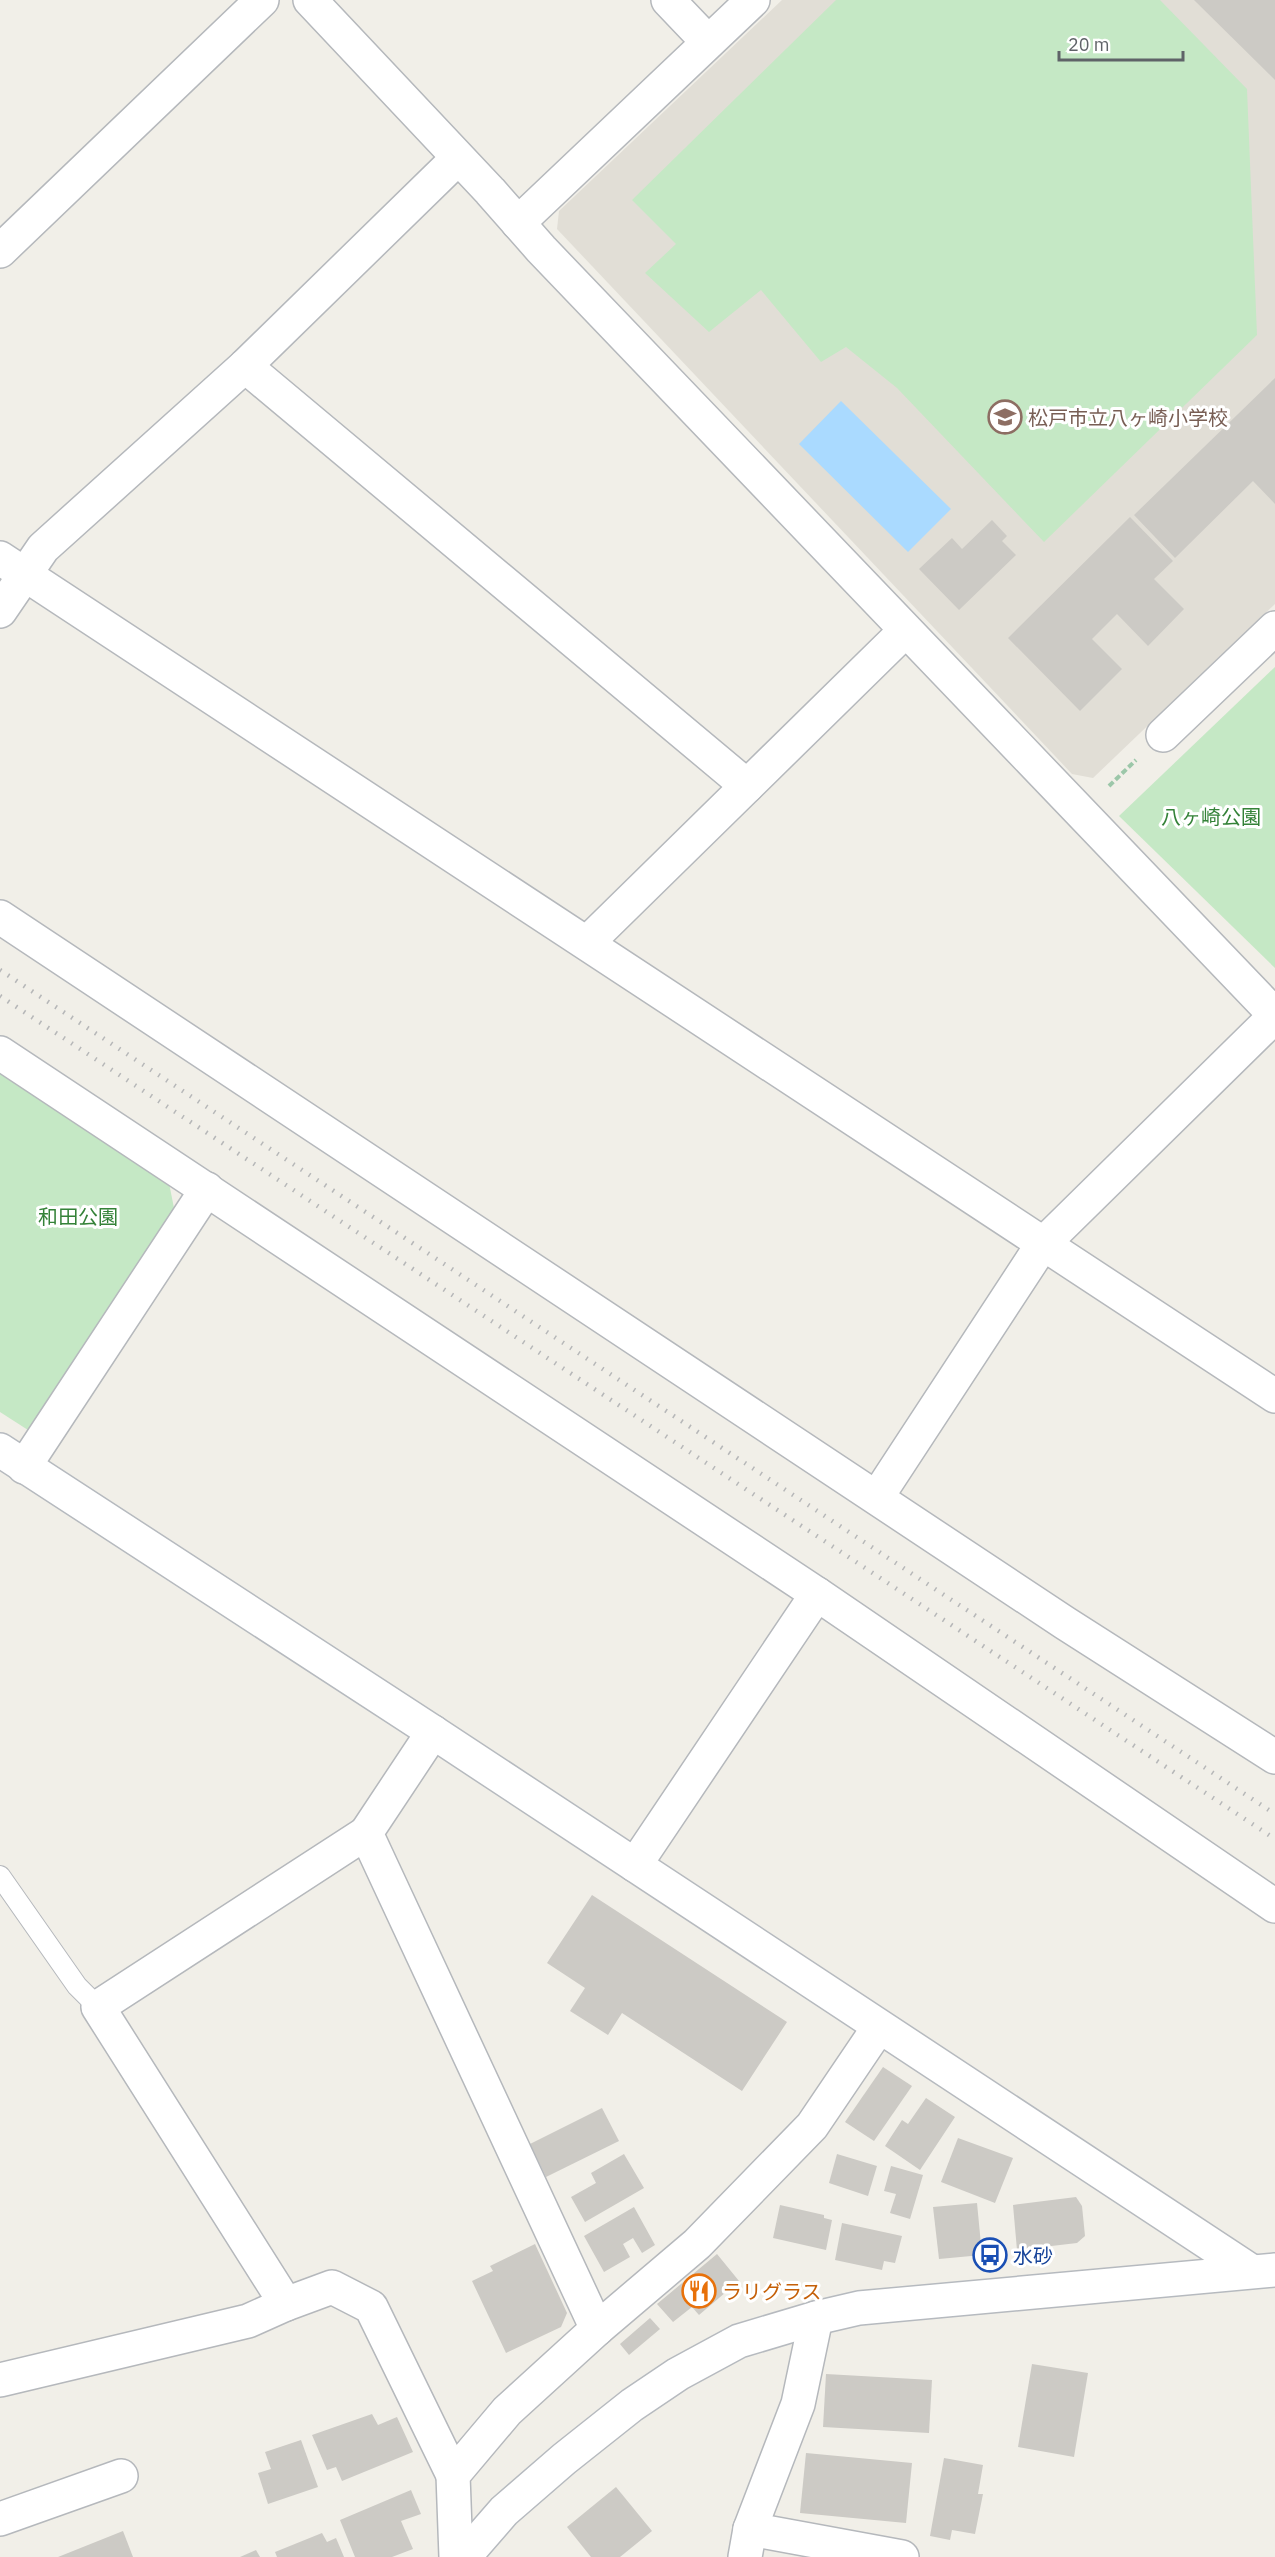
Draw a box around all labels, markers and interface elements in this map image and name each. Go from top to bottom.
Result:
scale bar [1059,24,1184,62]
text: 20 m [1068,33,1110,56]
school or university icon: 松戸市立八ヶ崎小学校 [987,399,1023,435]
place label: 松戸市立八ヶ崎小学校 [1028,404,1228,431]
park label: 八ヶ崎公園 [1161,803,1261,830]
park label: 和田公園 [38,1203,118,1230]
bus stop icon: 水砂 [972,2237,1008,2273]
place label: 水砂 [1013,2242,1053,2269]
restaurant icon: ラリグラス [681,2273,717,2309]
place label: ラリグラス [722,2278,822,2305]

